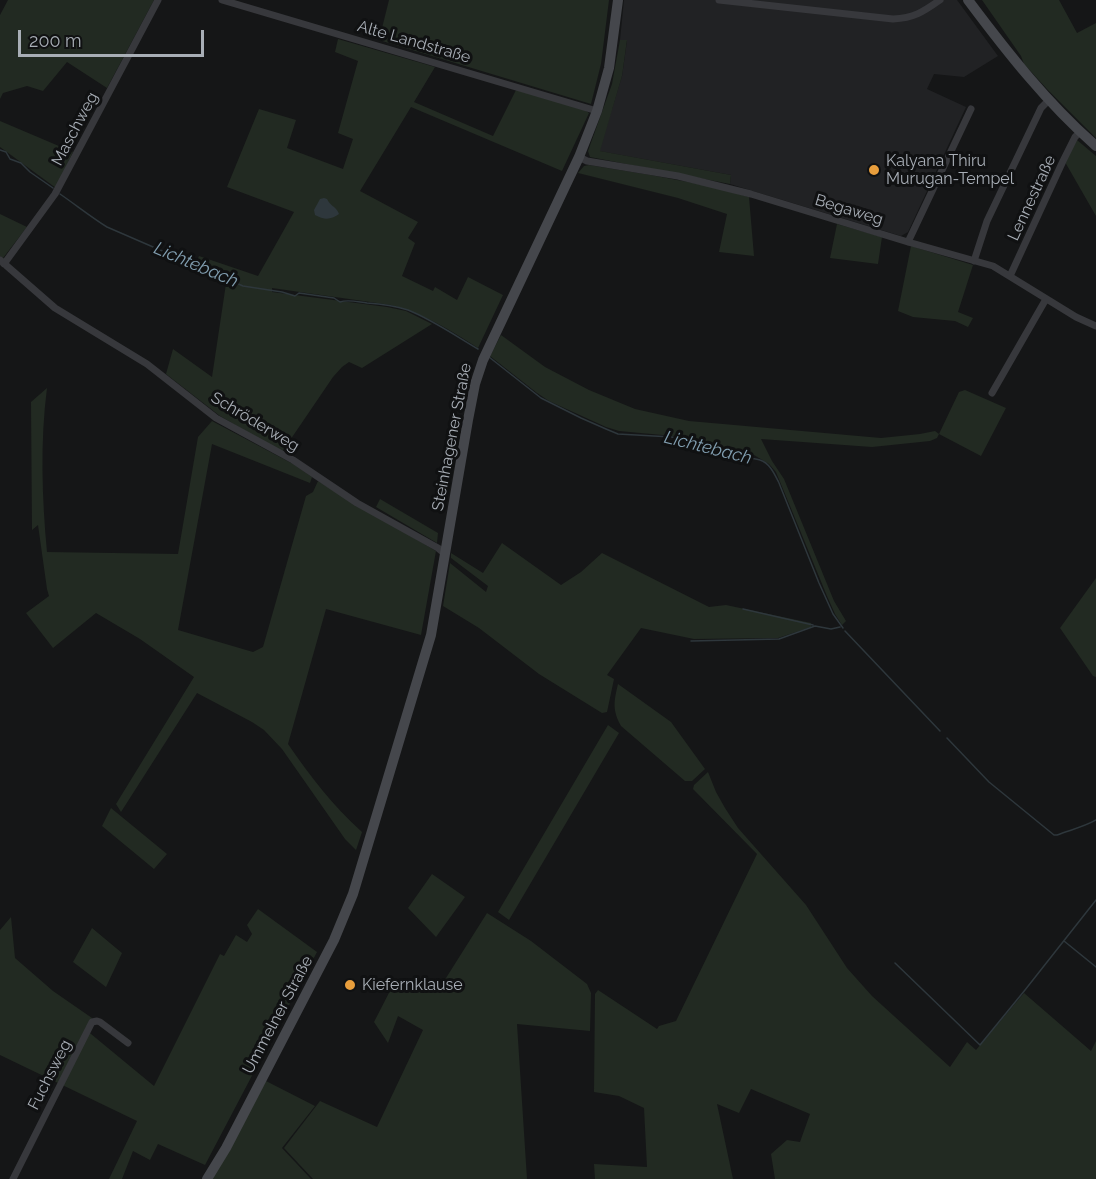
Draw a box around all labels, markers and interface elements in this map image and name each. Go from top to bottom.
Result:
street label: Alte Landstraße [355,17,473,67]
scale bar [21,18,207,56]
text: 200 m [29,30,82,51]
street label: Maschweg [48,89,102,169]
place label: Kalyana Thiru Murugan-Tempel [886,151,1014,189]
street label: Lennestraße [1004,152,1060,244]
marker: Kalyana Thiru Murugan-Tempel [867,163,881,177]
street label: Begaweg [813,191,885,229]
water label: Lichtebach [151,238,241,292]
street label: Steinhagener Straße [428,361,476,513]
street label: Schröderweg [207,388,303,456]
water label: Lichtebach [662,427,754,469]
street label: Ummelner Straße [239,953,317,1077]
place label: Kiefernklause [362,975,463,995]
marker: Kiefernklause [343,978,357,992]
street label: Fuchsweg [24,1037,76,1113]

